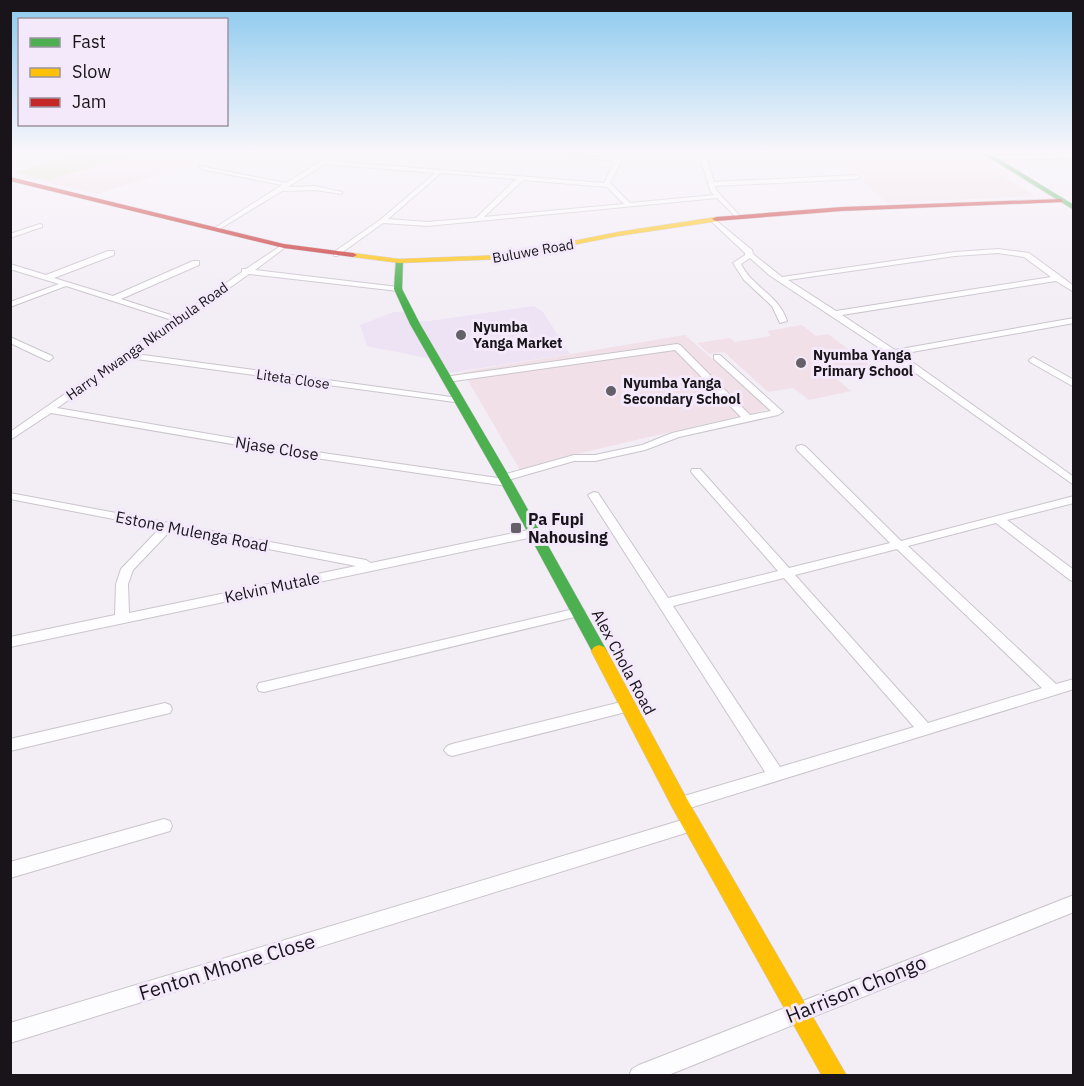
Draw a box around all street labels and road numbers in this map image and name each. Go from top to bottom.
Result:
street label: Buluwe Road [491,235,575,267]
street label: Harry Mwanga Nkumbula Road [62,278,232,404]
street label: Liteta Close [255,365,331,393]
street label: Njase Close [234,432,320,464]
street label: Estone Mulenga Road [114,506,270,556]
street label: Kelvin Mutale [223,567,322,607]
street label: Alex Chola Road [588,606,660,718]
street label: Fenton Mhone Close [135,927,318,1006]
street label: Harrison Chongo [781,948,930,1029]

